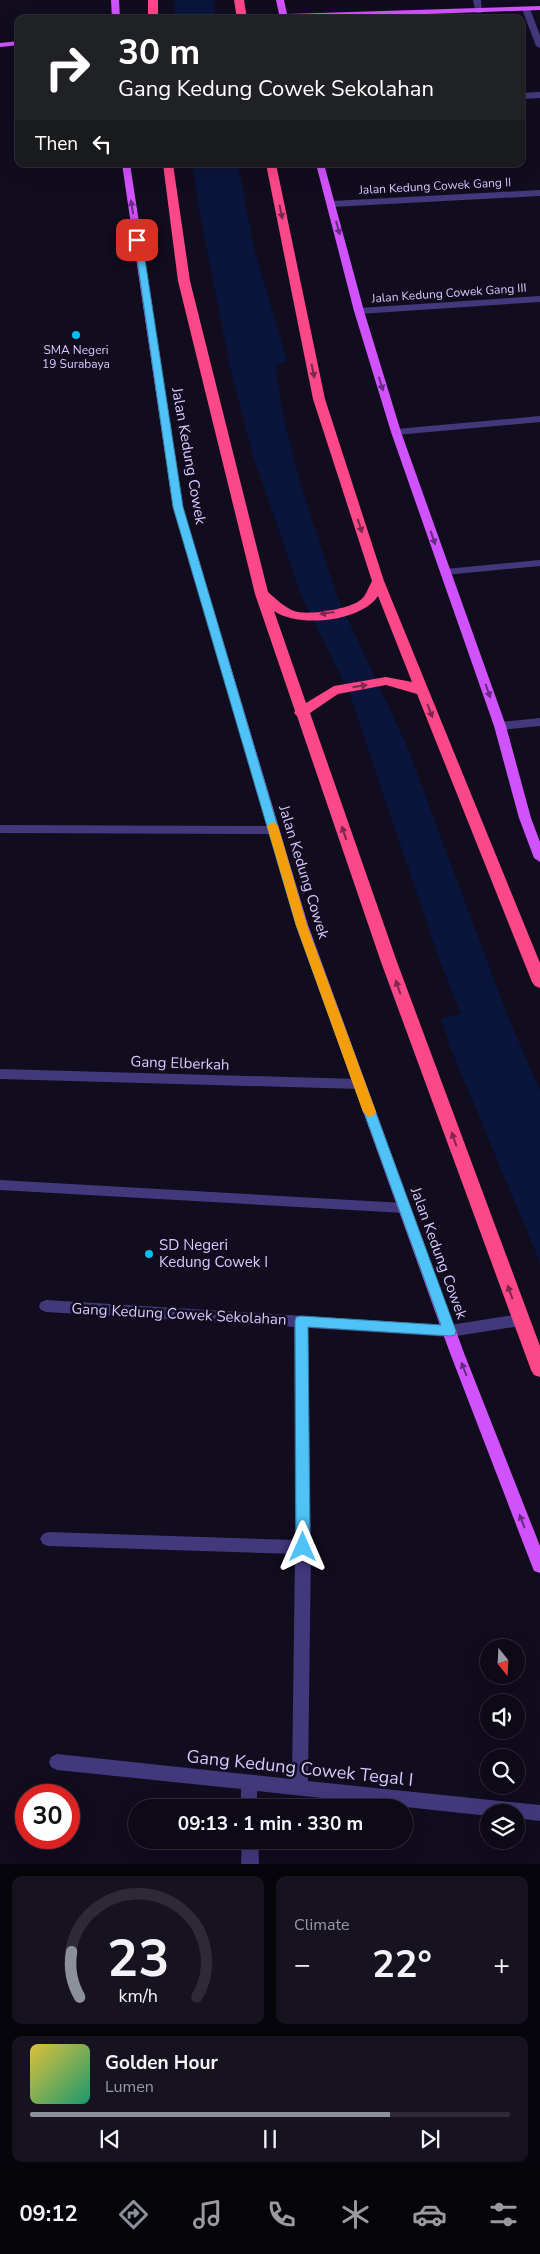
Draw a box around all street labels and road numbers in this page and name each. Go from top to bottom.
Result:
street label: Jalan Kedung Cowek Gang II [358,174,511,198]
street label: Jalan Kedung Cowek Gang III [370,280,527,306]
street label: Jalan Kedung Cowek [167,385,211,527]
street label: Jalan Kedung Cowek [274,802,334,942]
street label: Gang Elberkah [130,1051,230,1075]
street label: Jalan Kedung Cowek [406,1183,472,1322]
street label: Gang Kedung Cowek Sekolahan [71,1298,287,1330]
street label: Gang Kedung Cowek Tegal I [185,1744,415,1792]

